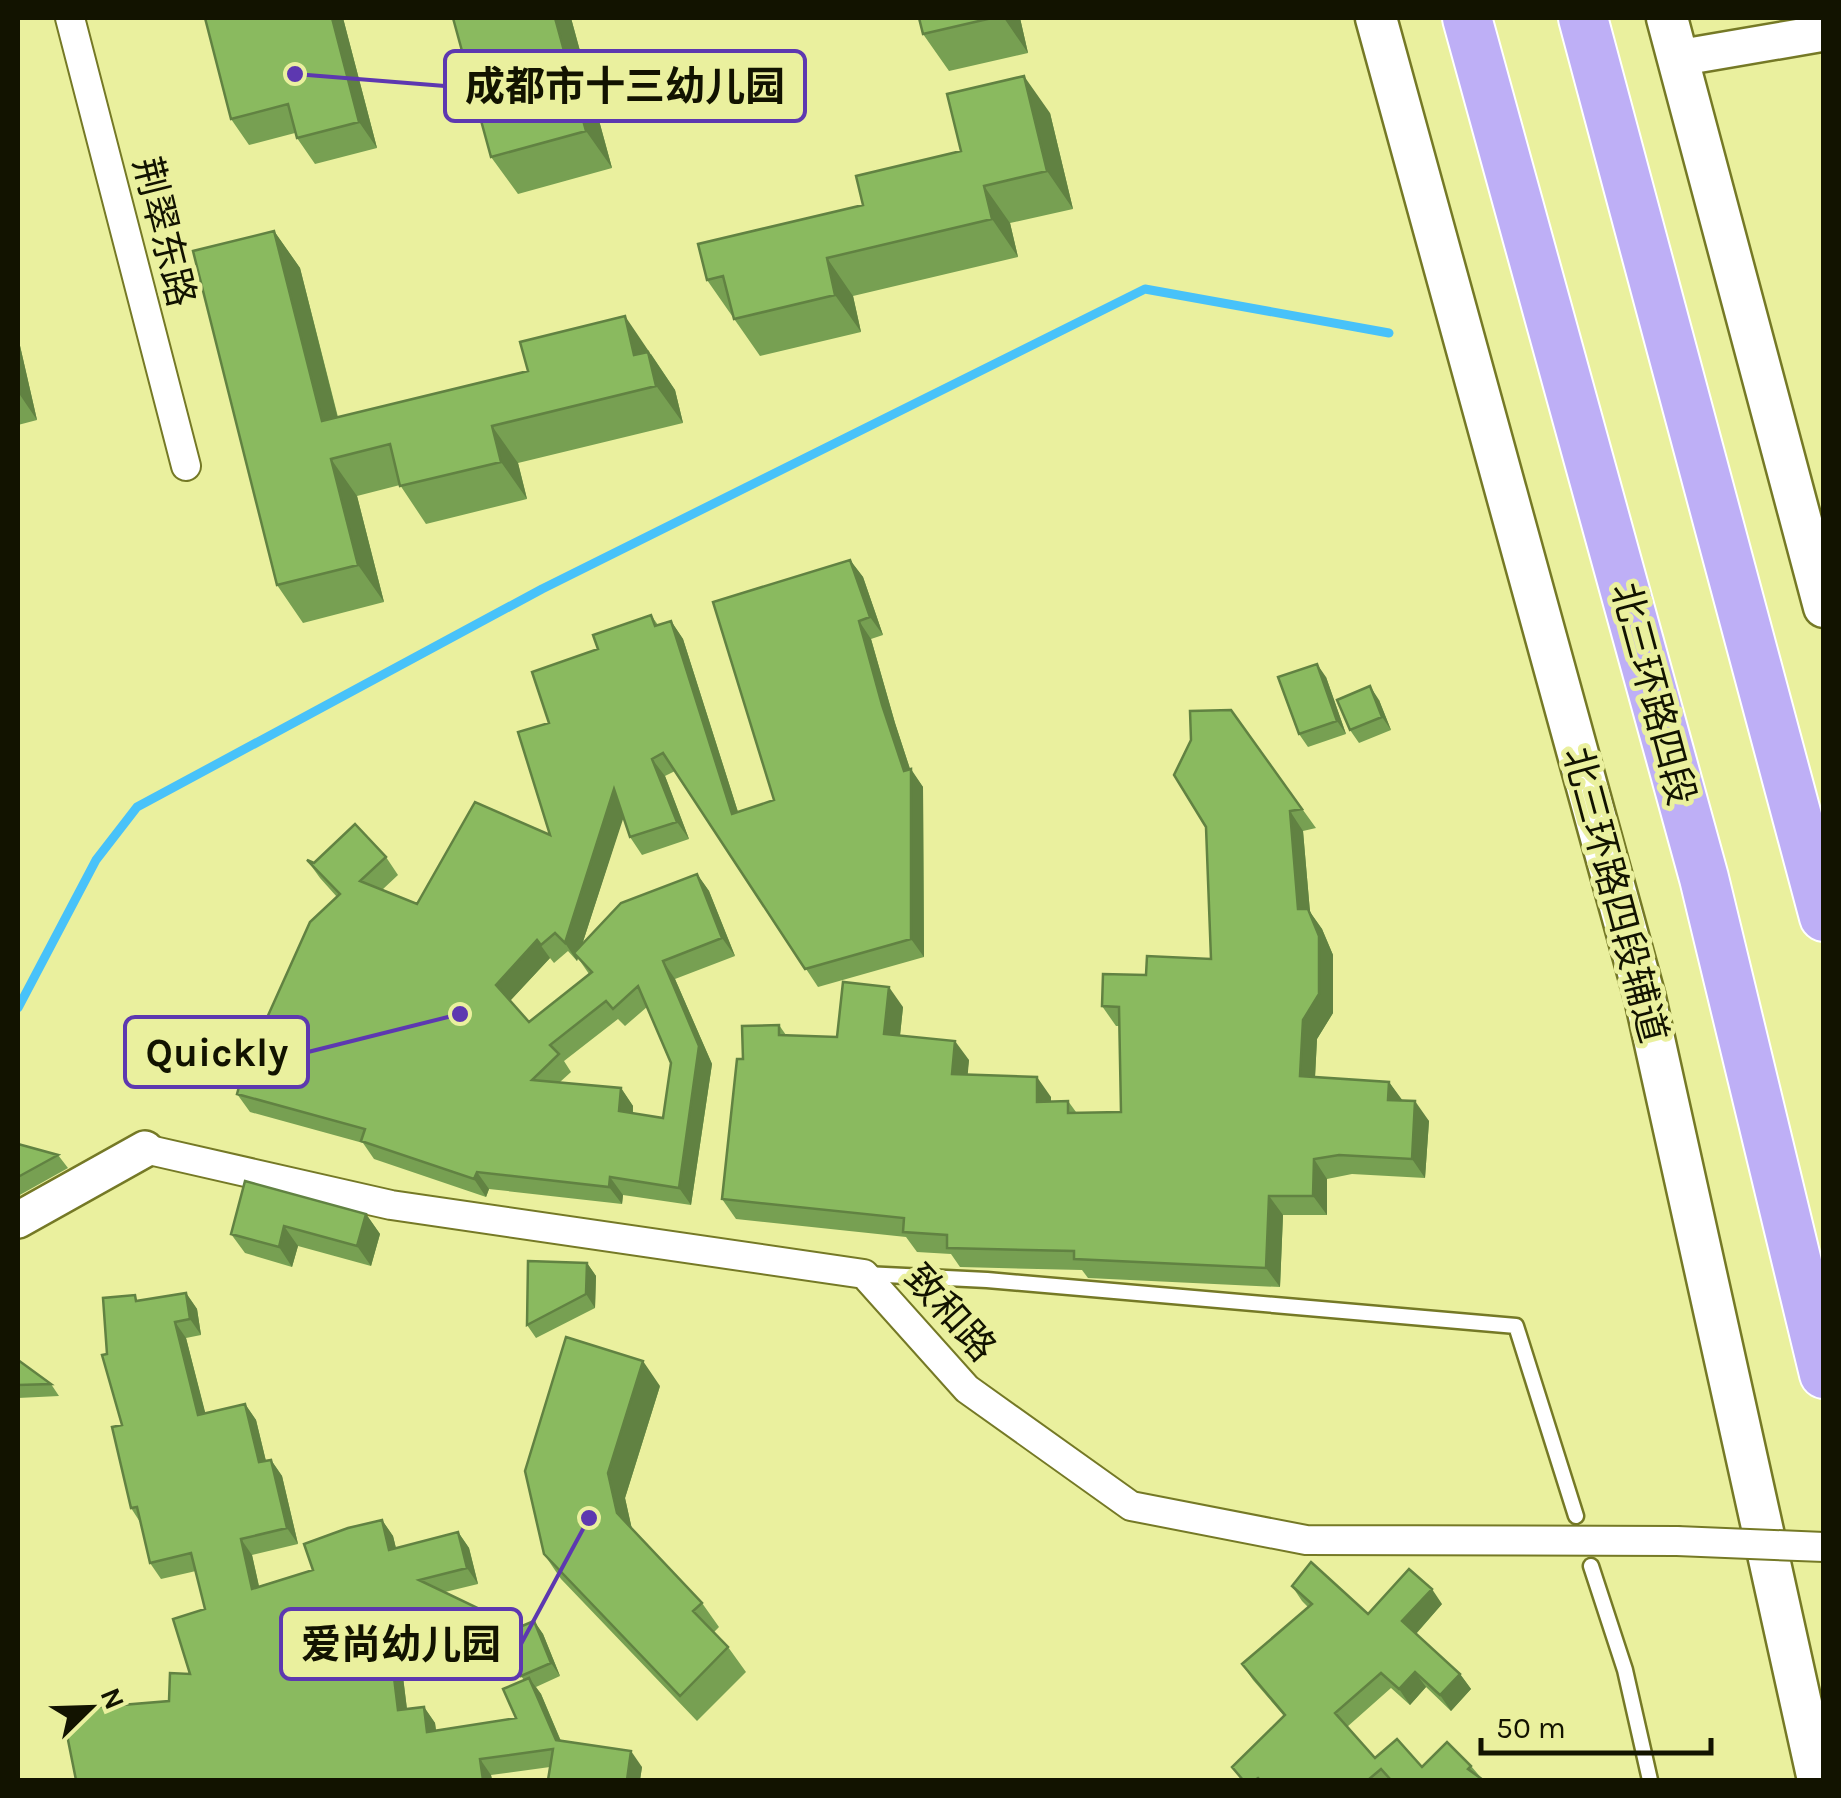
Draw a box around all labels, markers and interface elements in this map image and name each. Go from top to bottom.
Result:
callout: 成都市十三幼儿园 [445,51,805,121]
text: 成都市十三幼儿园 [465,63,785,110]
street label: 荆翠东路 [124,153,204,311]
street label: 北三环路四段 [1602,578,1704,810]
street label: 北三环路四段辅道 [1554,742,1676,1048]
callout: Quickly [125,1017,308,1087]
text: Quickly [146,1029,288,1076]
street label: 致和路 [895,1256,1005,1370]
callout: 爱尚幼儿园 [281,1609,521,1679]
text: 爱尚幼儿园 [301,1621,501,1668]
north arrow [40,1658,140,1758]
text: N [93,1683,132,1714]
scale bar [1481,1693,1711,1755]
text: 50 m [1496,1710,1566,1746]

